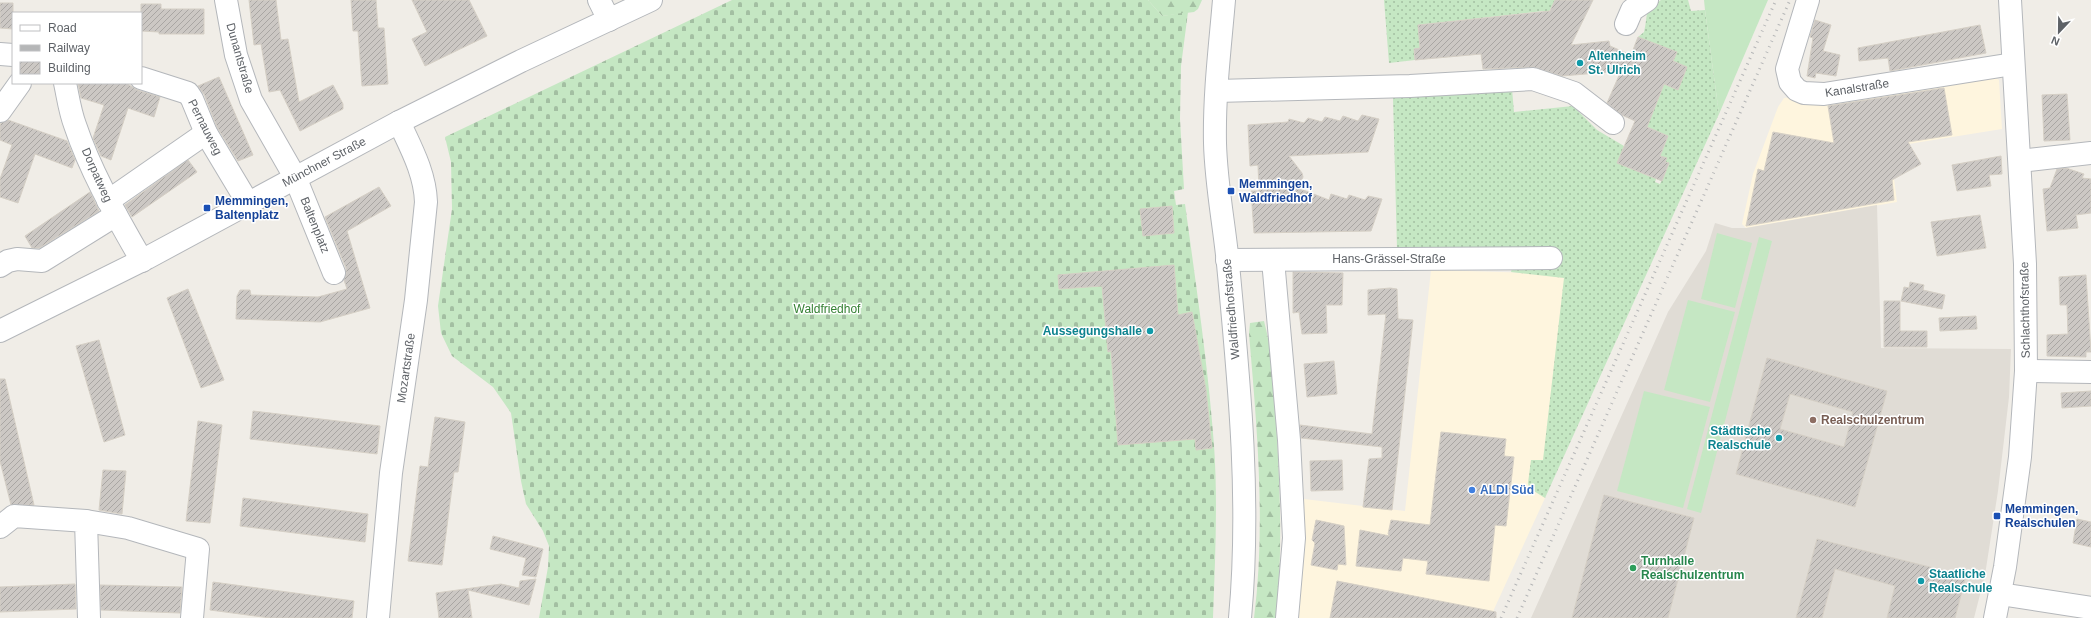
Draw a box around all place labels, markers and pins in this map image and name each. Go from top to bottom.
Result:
place label: Altenheim St. Ulrich [1588,49,1646,77]
marker: Altenheim St. Ulrich [1575,58,1585,68]
place label: Memmingen, Waldfriedhof [1239,177,1313,205]
marker: Memmingen, Waldfriedhof [1226,186,1236,196]
place label: Memmingen, Baltenplatz [215,194,288,222]
marker: Memmingen, Baltenplatz [202,203,212,213]
place label: Aussegungshalle [1043,324,1142,338]
marker: Aussegungshalle [1145,326,1155,336]
place label: Realschulzentrum [1821,413,1924,427]
marker: Realschulzentrum [1808,415,1818,425]
place label: Städtische Realschule [1708,424,1771,452]
marker: Städtische Realschule [1774,433,1784,443]
place label: ALDI Süd [1480,483,1534,497]
marker: ALDI Süd [1467,485,1477,495]
place label: Memmingen, Realschulen [2005,502,2078,530]
marker: Memmingen, Realschulen [1992,511,2002,521]
place label: Turnhalle Realschulzentrum [1641,554,1744,582]
marker: Turnhalle Realschulzentrum [1628,563,1638,573]
place label: Staatliche Realschule [1929,567,1993,595]
marker: Staatliche Realschule [1916,576,1926,586]

